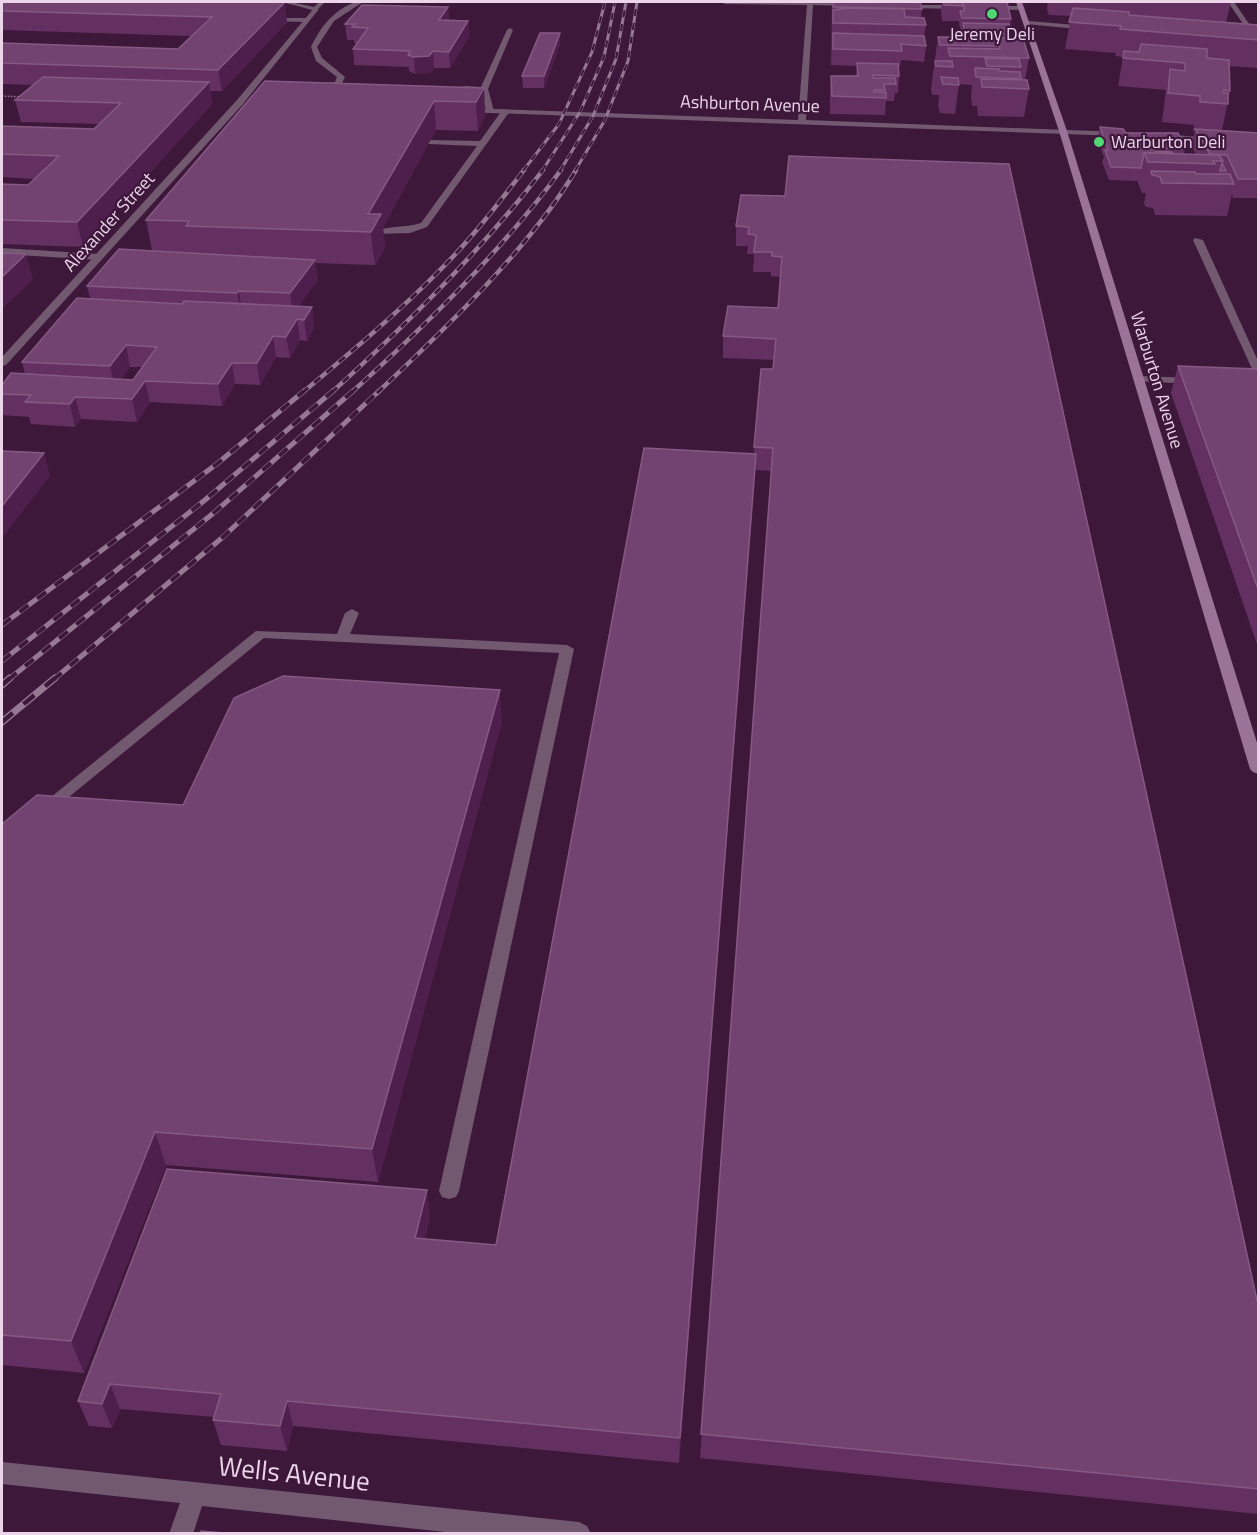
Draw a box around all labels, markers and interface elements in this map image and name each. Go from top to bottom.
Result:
marker: Jeremy Deli [985,7,999,21]
place label: Jeremy Deli [949,20,1035,47]
street label: Ashburton Avenue [680,88,820,119]
place label: Warburton Deli [1111,128,1225,155]
marker: Warburton Deli [1092,135,1106,149]
street label: Alexander Street [56,165,161,277]
street label: Warburton Avenue [1124,308,1191,452]
street label: Wells Avenue [216,1444,372,1501]

